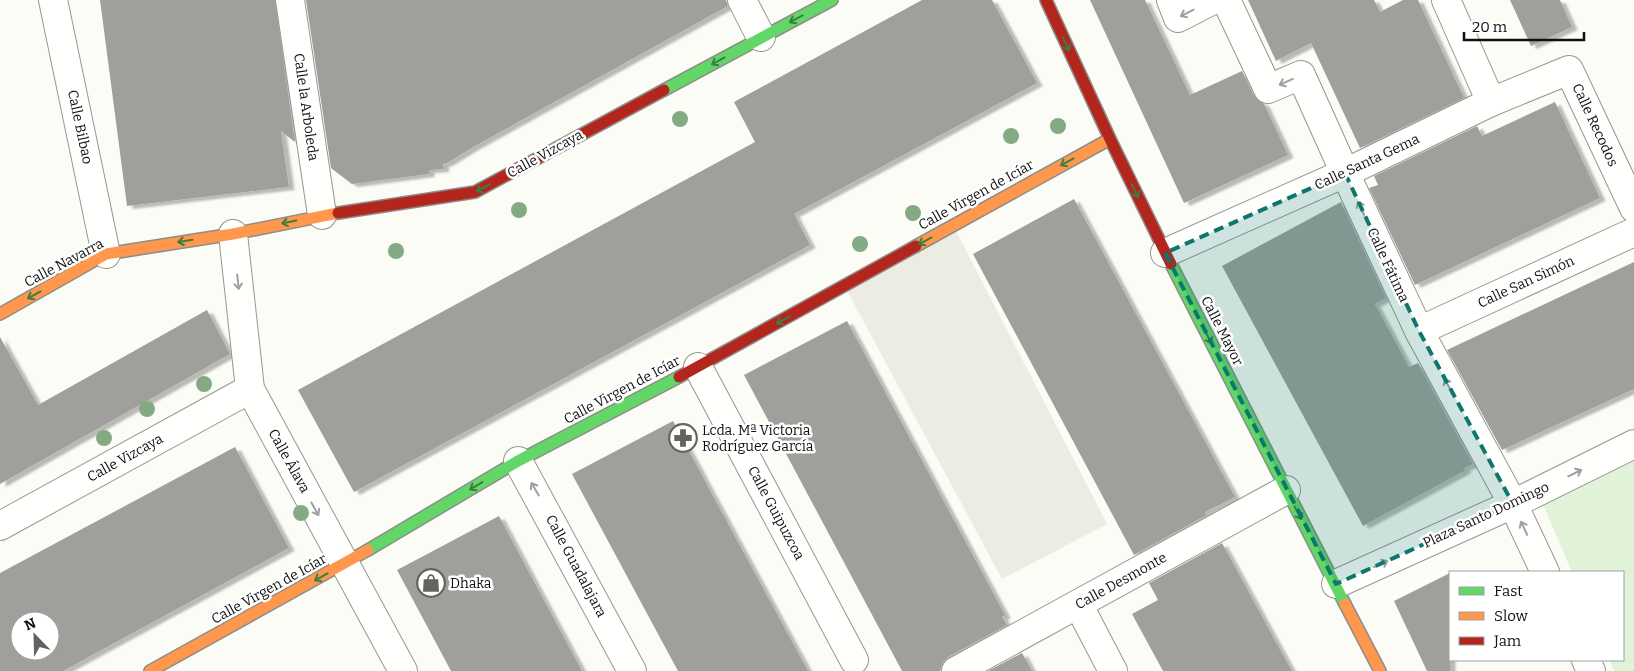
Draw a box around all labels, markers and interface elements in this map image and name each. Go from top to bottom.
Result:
one-way arrow [1180,9,1195,18]
scale bar [1464,10,1584,42]
one-way arrow [789,15,804,24]
text: 20 m [1472,18,1508,36]
one-way arrow [1062,36,1072,51]
street label: Calle la Arboleda [290,52,322,162]
one-way arrow [711,56,726,66]
one-way arrow [1279,77,1294,87]
street label: Calle Recodos [1568,81,1622,169]
street label: Calle Bilbao [64,88,96,166]
street label: Calle Vizcaya [504,126,586,182]
street label: Calle Santa Gema [1312,130,1422,194]
street label: Calle Virgen de Icíar [915,156,1037,234]
one-way arrow [1060,158,1075,167]
one-way arrow [476,184,491,193]
one-way arrow [1131,184,1141,199]
one-way arrow [1355,200,1365,215]
one-way arrow [281,218,297,227]
street label: Calle Fátima [1363,225,1413,305]
street label: Calle Navarra [21,235,107,291]
one-way arrow [917,236,932,246]
one-way arrow [178,237,194,247]
street label: Calle San Simón [1475,252,1577,312]
one-way arrow [234,274,243,290]
one-way arrow [27,290,42,300]
street label: Calle Mayor [1197,293,1247,369]
one-way arrow [776,315,790,325]
one-way arrow [1204,329,1213,344]
street label: Calle Virgen de Icíar [561,352,683,428]
one-way arrow [1443,377,1453,392]
place label: Lcda. Mª Victoria Rodríguez García [702,422,814,455]
pharmacy icon: Lcda. Mª Victoria Rodríguez García [668,423,698,453]
street label: Calle Álava [264,426,315,496]
street label: Calle Vizcaya [84,430,166,486]
street label: Calle Guipuzcoa [744,463,808,563]
one-way arrow [1568,468,1583,478]
street label: Plaza Santo Domingo [1420,478,1552,552]
one-way arrow [470,482,484,492]
one-way arrow [529,483,539,497]
one-way arrow [311,501,320,516]
one-way arrow [1293,505,1303,520]
street label: Calle Guadalajara [542,512,610,620]
one-way arrow [1519,521,1528,536]
street label: Calle Desmonte [1072,549,1170,613]
street label: Calle Virgen de Icíar [208,550,330,628]
one-way arrow [1373,558,1388,568]
shop icon: Dhaka [416,568,446,598]
legend [1449,571,1624,661]
one-way arrow [314,573,329,583]
place label: Dhaka [450,575,492,592]
text: Fast [1494,582,1523,600]
text: Slow [1494,607,1529,625]
north arrow [10,611,60,661]
text: N [22,614,39,634]
text: Jam [1493,632,1522,650]

